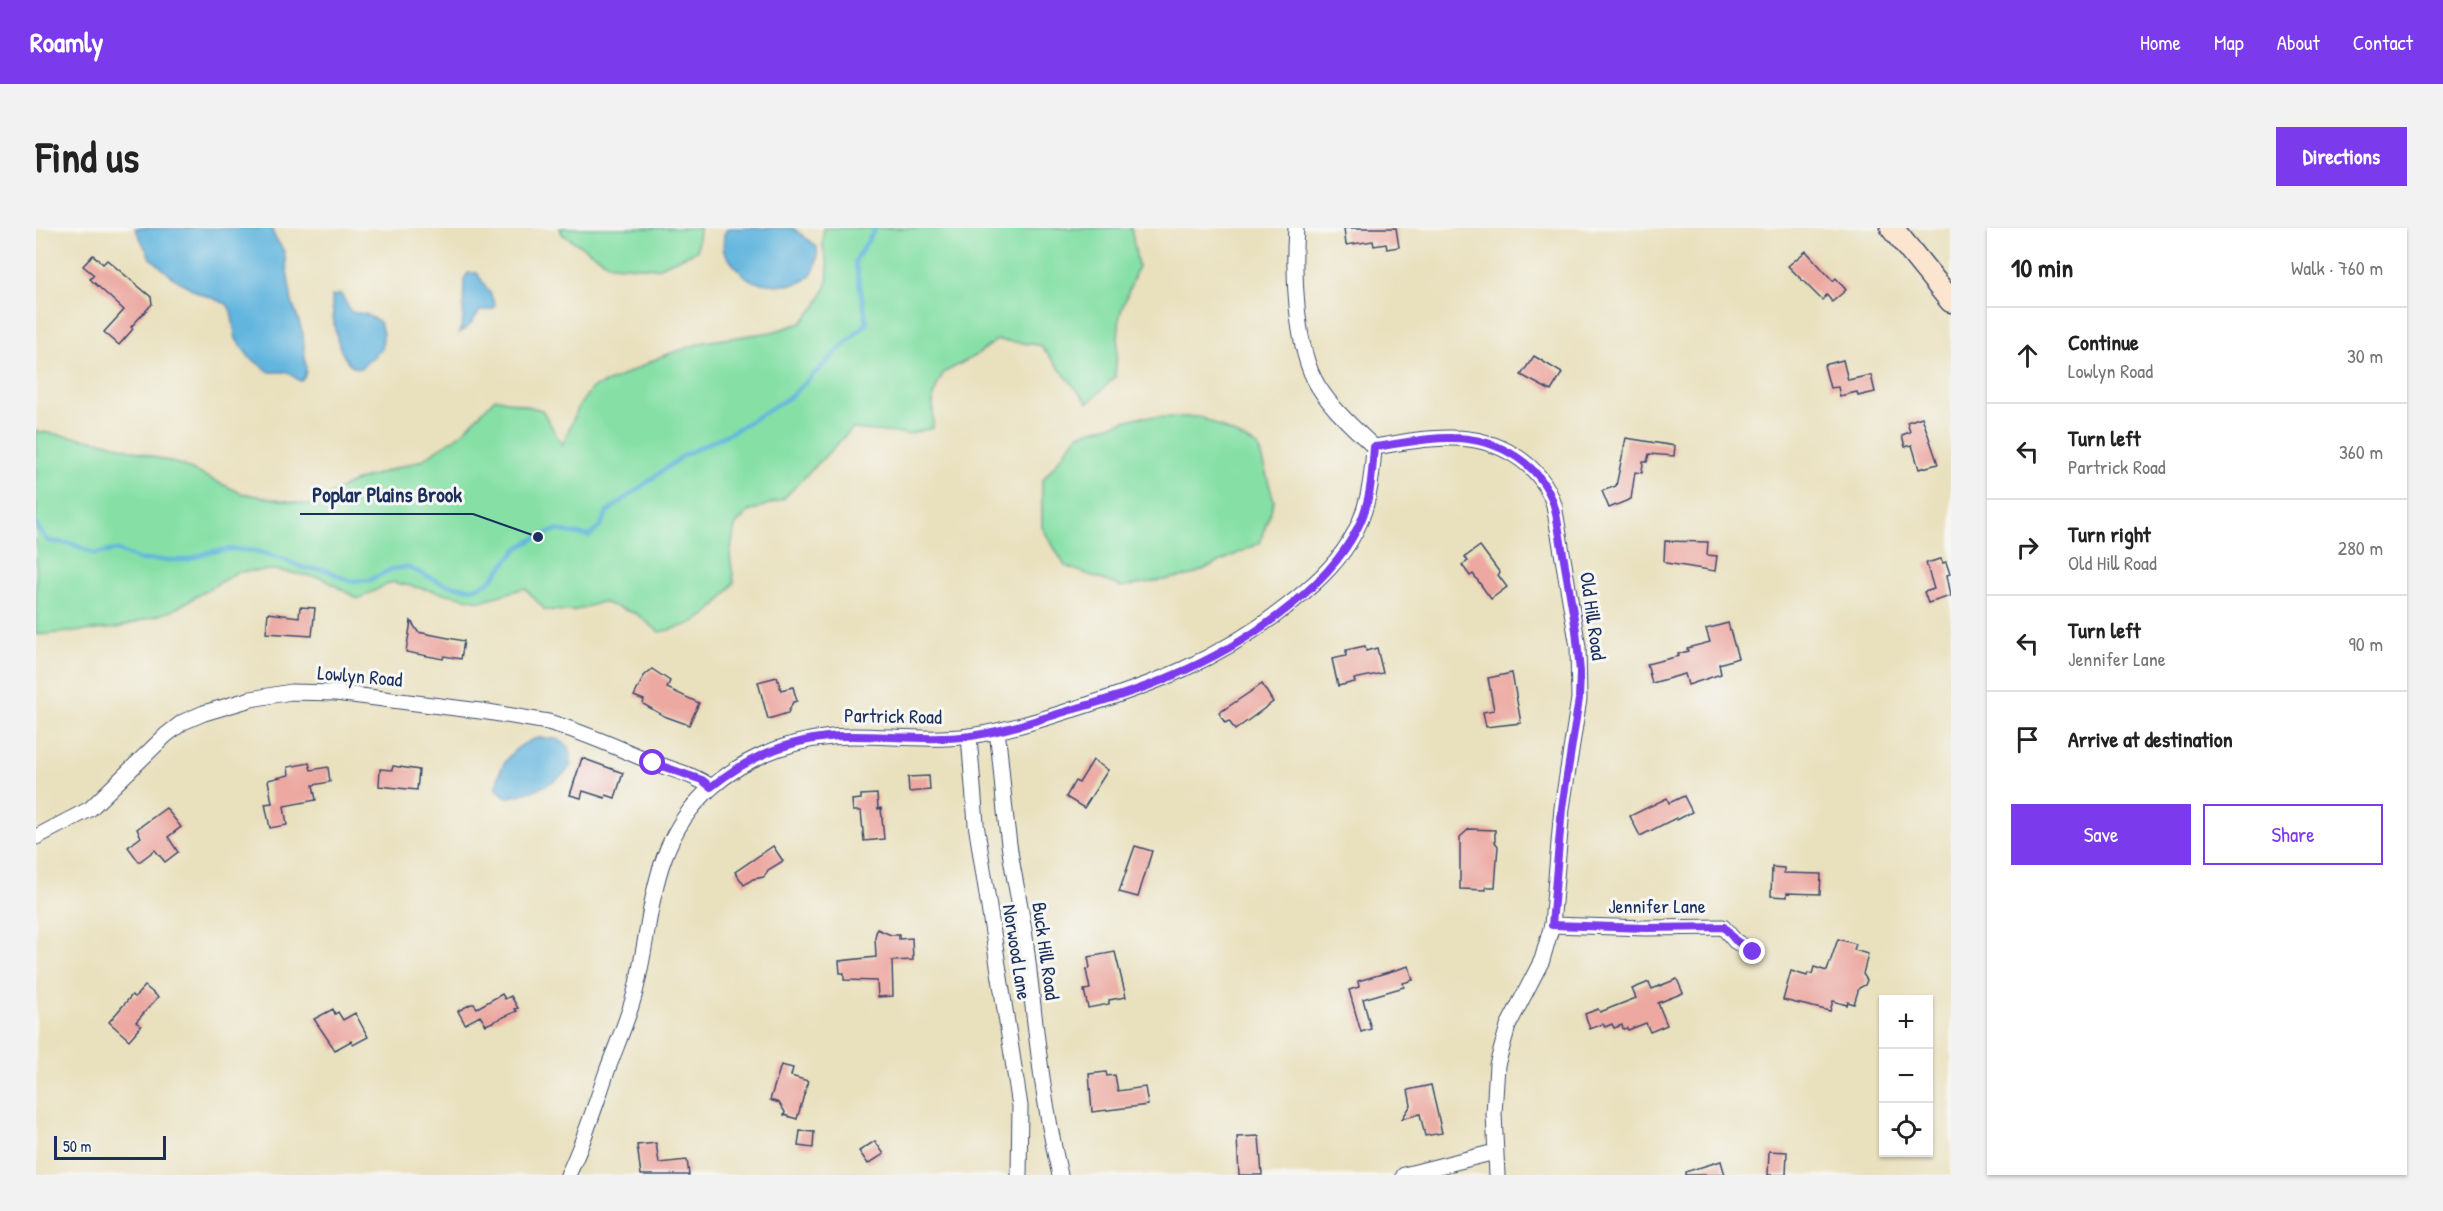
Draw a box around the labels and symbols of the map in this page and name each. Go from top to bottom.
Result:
callout: Poplar Plains Brook [300,475,473,514]
text: Poplar Plains Brook [312,480,462,510]
street label: Old Hill Road [1574,570,1613,662]
street label: Lowlyn Road [317,658,404,693]
street label: Partrick Road [844,701,942,730]
route start [639,749,665,775]
street label: Jennifer Lane [1608,892,1706,919]
street label: Buck Hill Road [1026,900,1067,1002]
street label: Norwood Lane [997,902,1038,1002]
route end [1739,938,1765,964]
scale bar [54,1133,166,1160]

